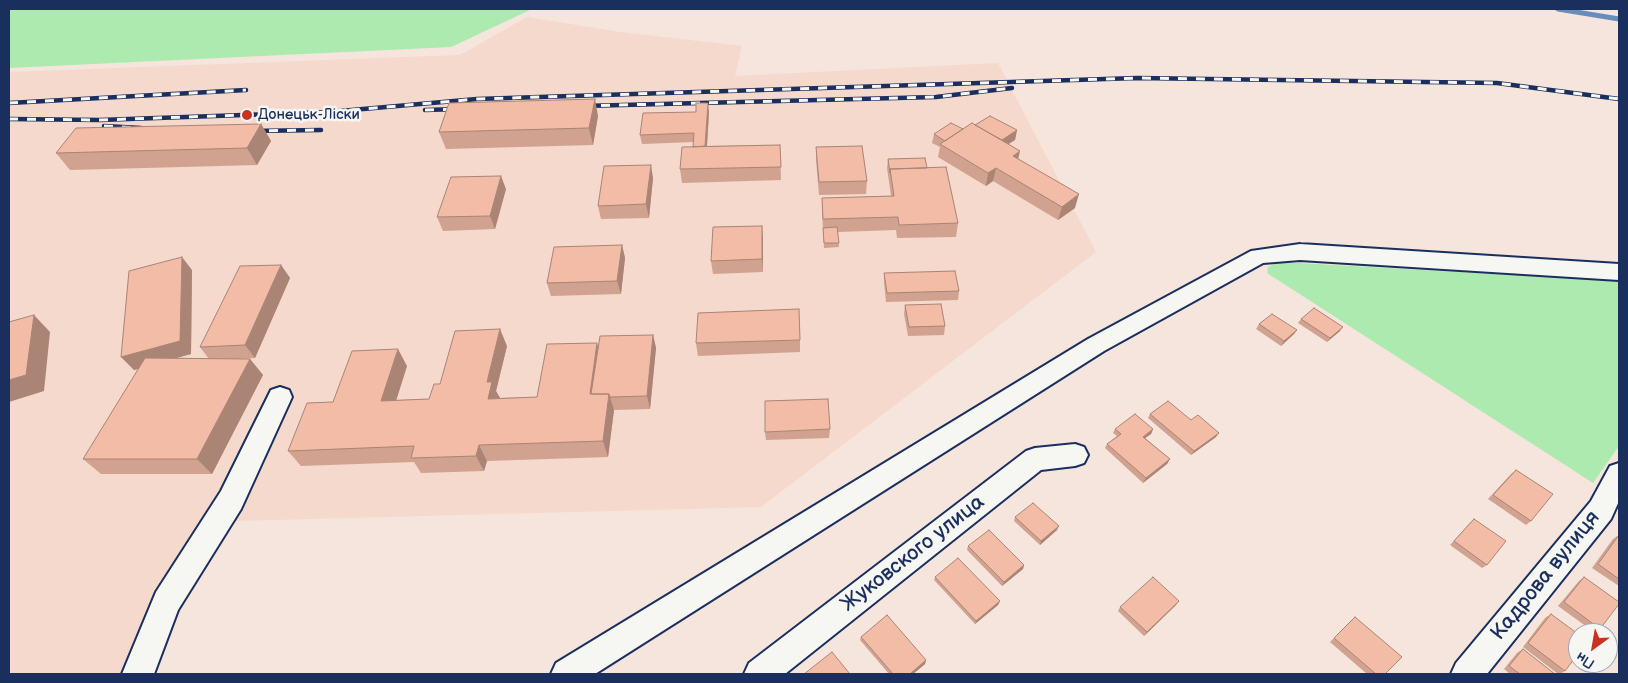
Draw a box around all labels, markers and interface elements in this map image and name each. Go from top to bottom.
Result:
place label: Донецьк-Ліски [258,106,360,124]
marker: Донецьк-Ліски [240,108,254,122]
street label: Жуковского улица [836,490,990,618]
street label: Кадрова вулиця [1486,506,1606,646]
north arrow [1568,623,1618,673]
text: Пн [1573,648,1598,672]

